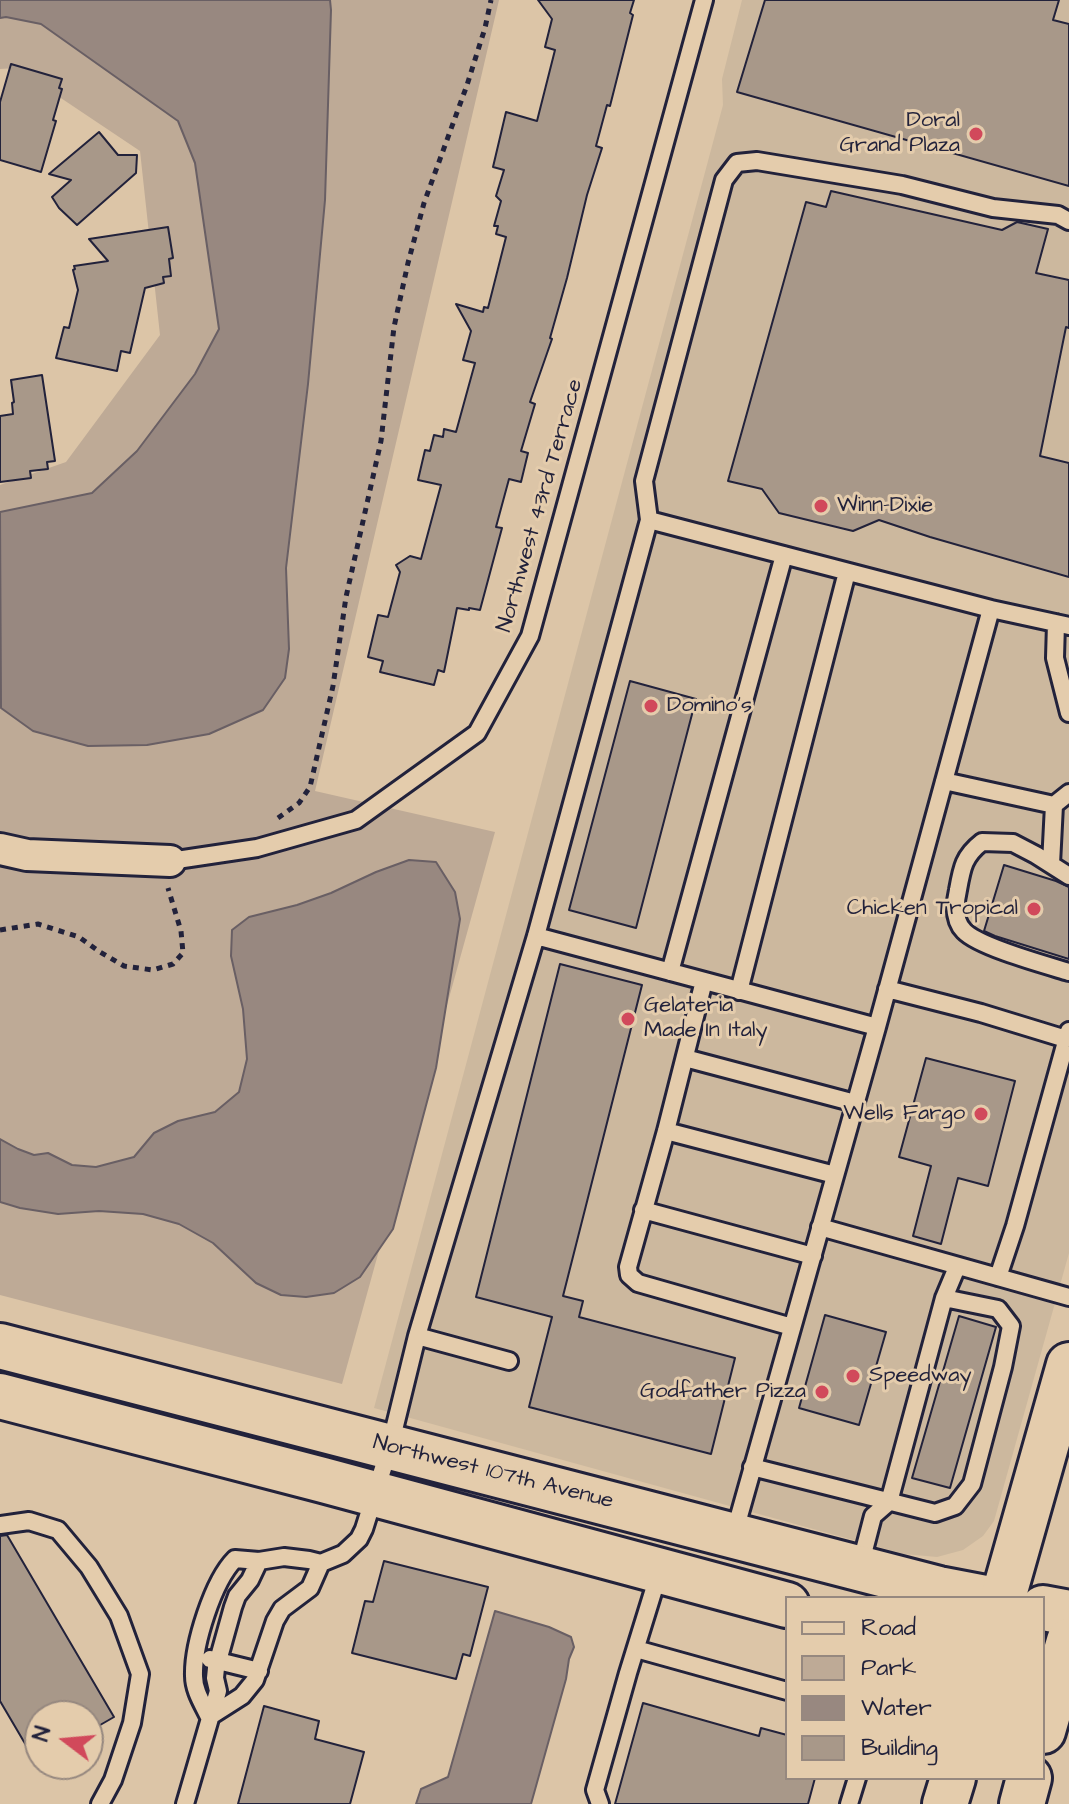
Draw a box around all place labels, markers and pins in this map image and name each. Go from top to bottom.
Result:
place label: Doral Grand Plaza [840,108,960,160]
marker: Doral Grand Plaza [967,125,985,143]
place label: Winn-Dixie [837,493,933,519]
marker: Winn-Dixie [812,497,830,515]
place label: Domino's [667,693,752,719]
marker: Domino's [642,697,660,715]
place label: Chicken Tropical [847,896,1018,922]
marker: Chicken Tropical [1025,900,1043,918]
place label: Gelateria Made In Italy [644,993,767,1044]
marker: Gelateria Made In Italy [619,1010,637,1028]
place label: Wells Fargo [843,1101,965,1127]
marker: Wells Fargo [972,1105,990,1123]
place label: Speedway [869,1363,972,1389]
marker: Speedway [844,1367,862,1385]
place label: Godfather Pizza [640,1379,806,1405]
marker: Godfather Pizza [813,1383,831,1401]

